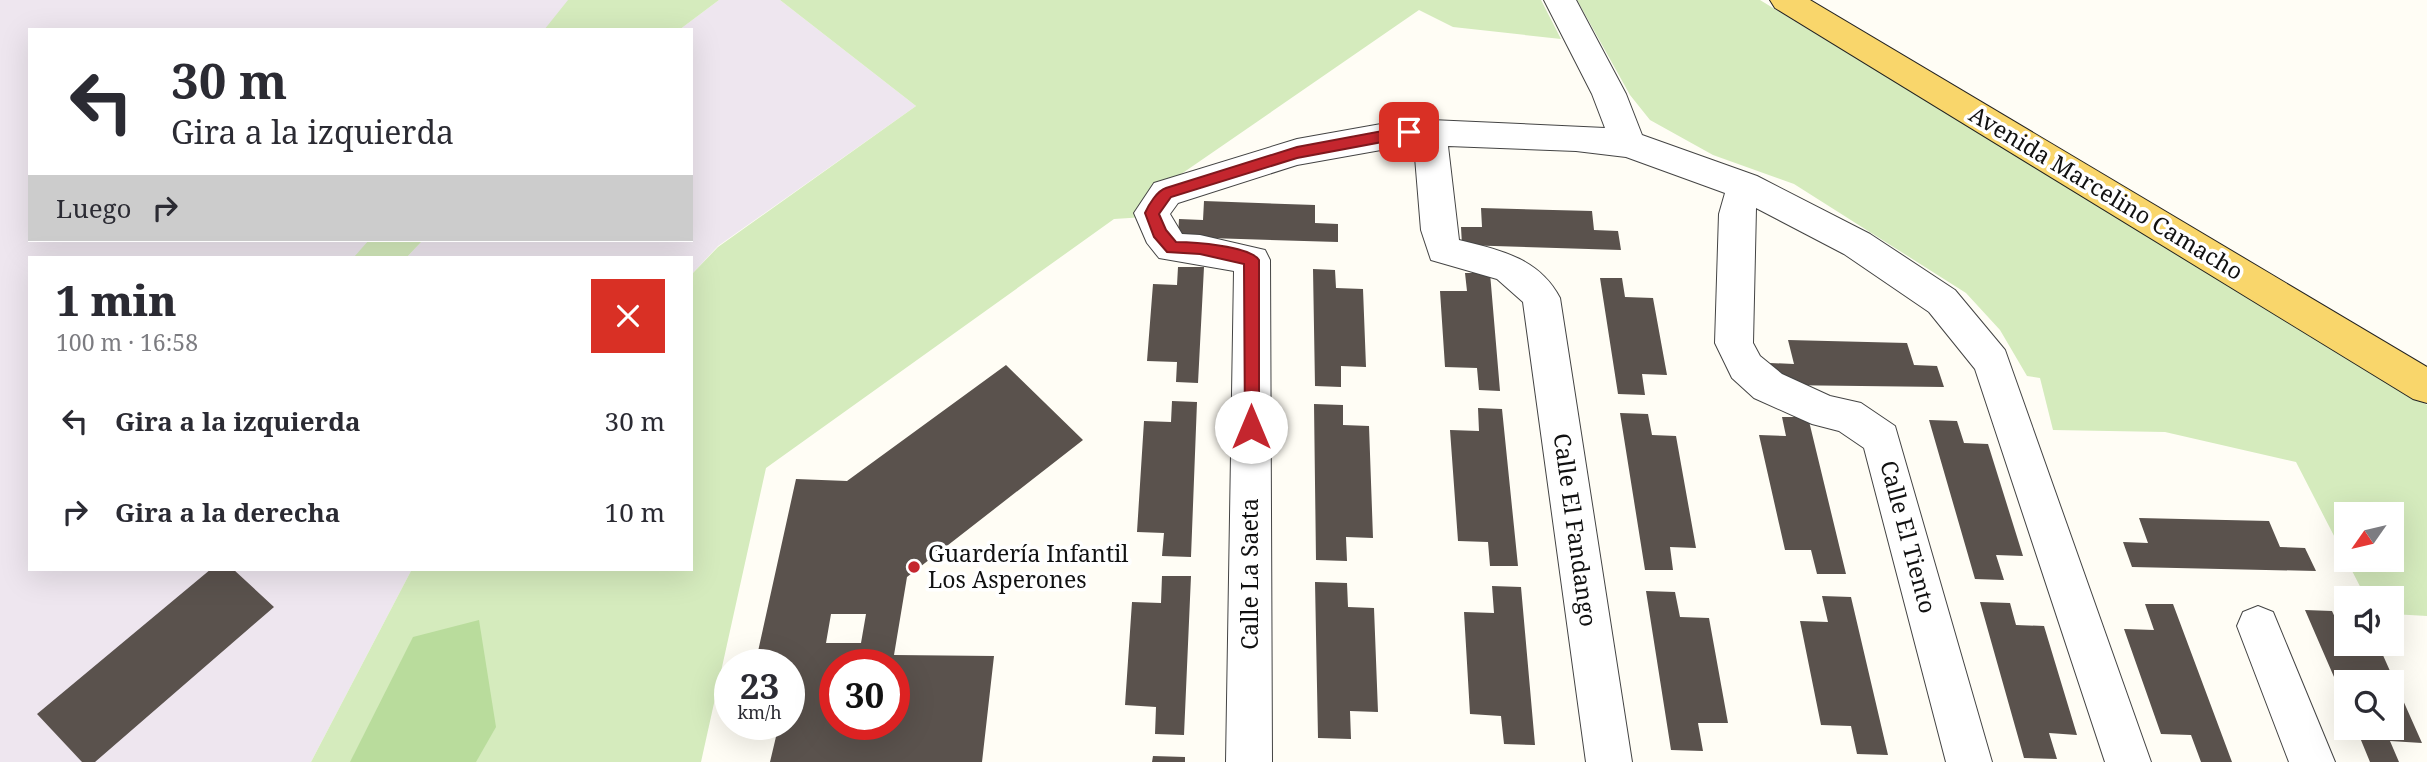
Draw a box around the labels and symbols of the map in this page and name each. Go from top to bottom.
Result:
street label: Avenida Marcelino Camacho [1964,98,2249,287]
pin [1379,102,1439,162]
position arrow [1214,390,1288,464]
street label: Calle El Fandango [1547,431,1605,629]
street label: Calle El Tiento [1873,457,1945,617]
street label: Calle La Saeta [1233,498,1265,650]
north arrow [2334,502,2404,572]
place label: Guardería Infantil Los Asperones [928,537,1129,595]
marker: Guardería Infantil Los Asperones [906,559,922,575]
speed limit sign: 30 [819,649,910,740]

